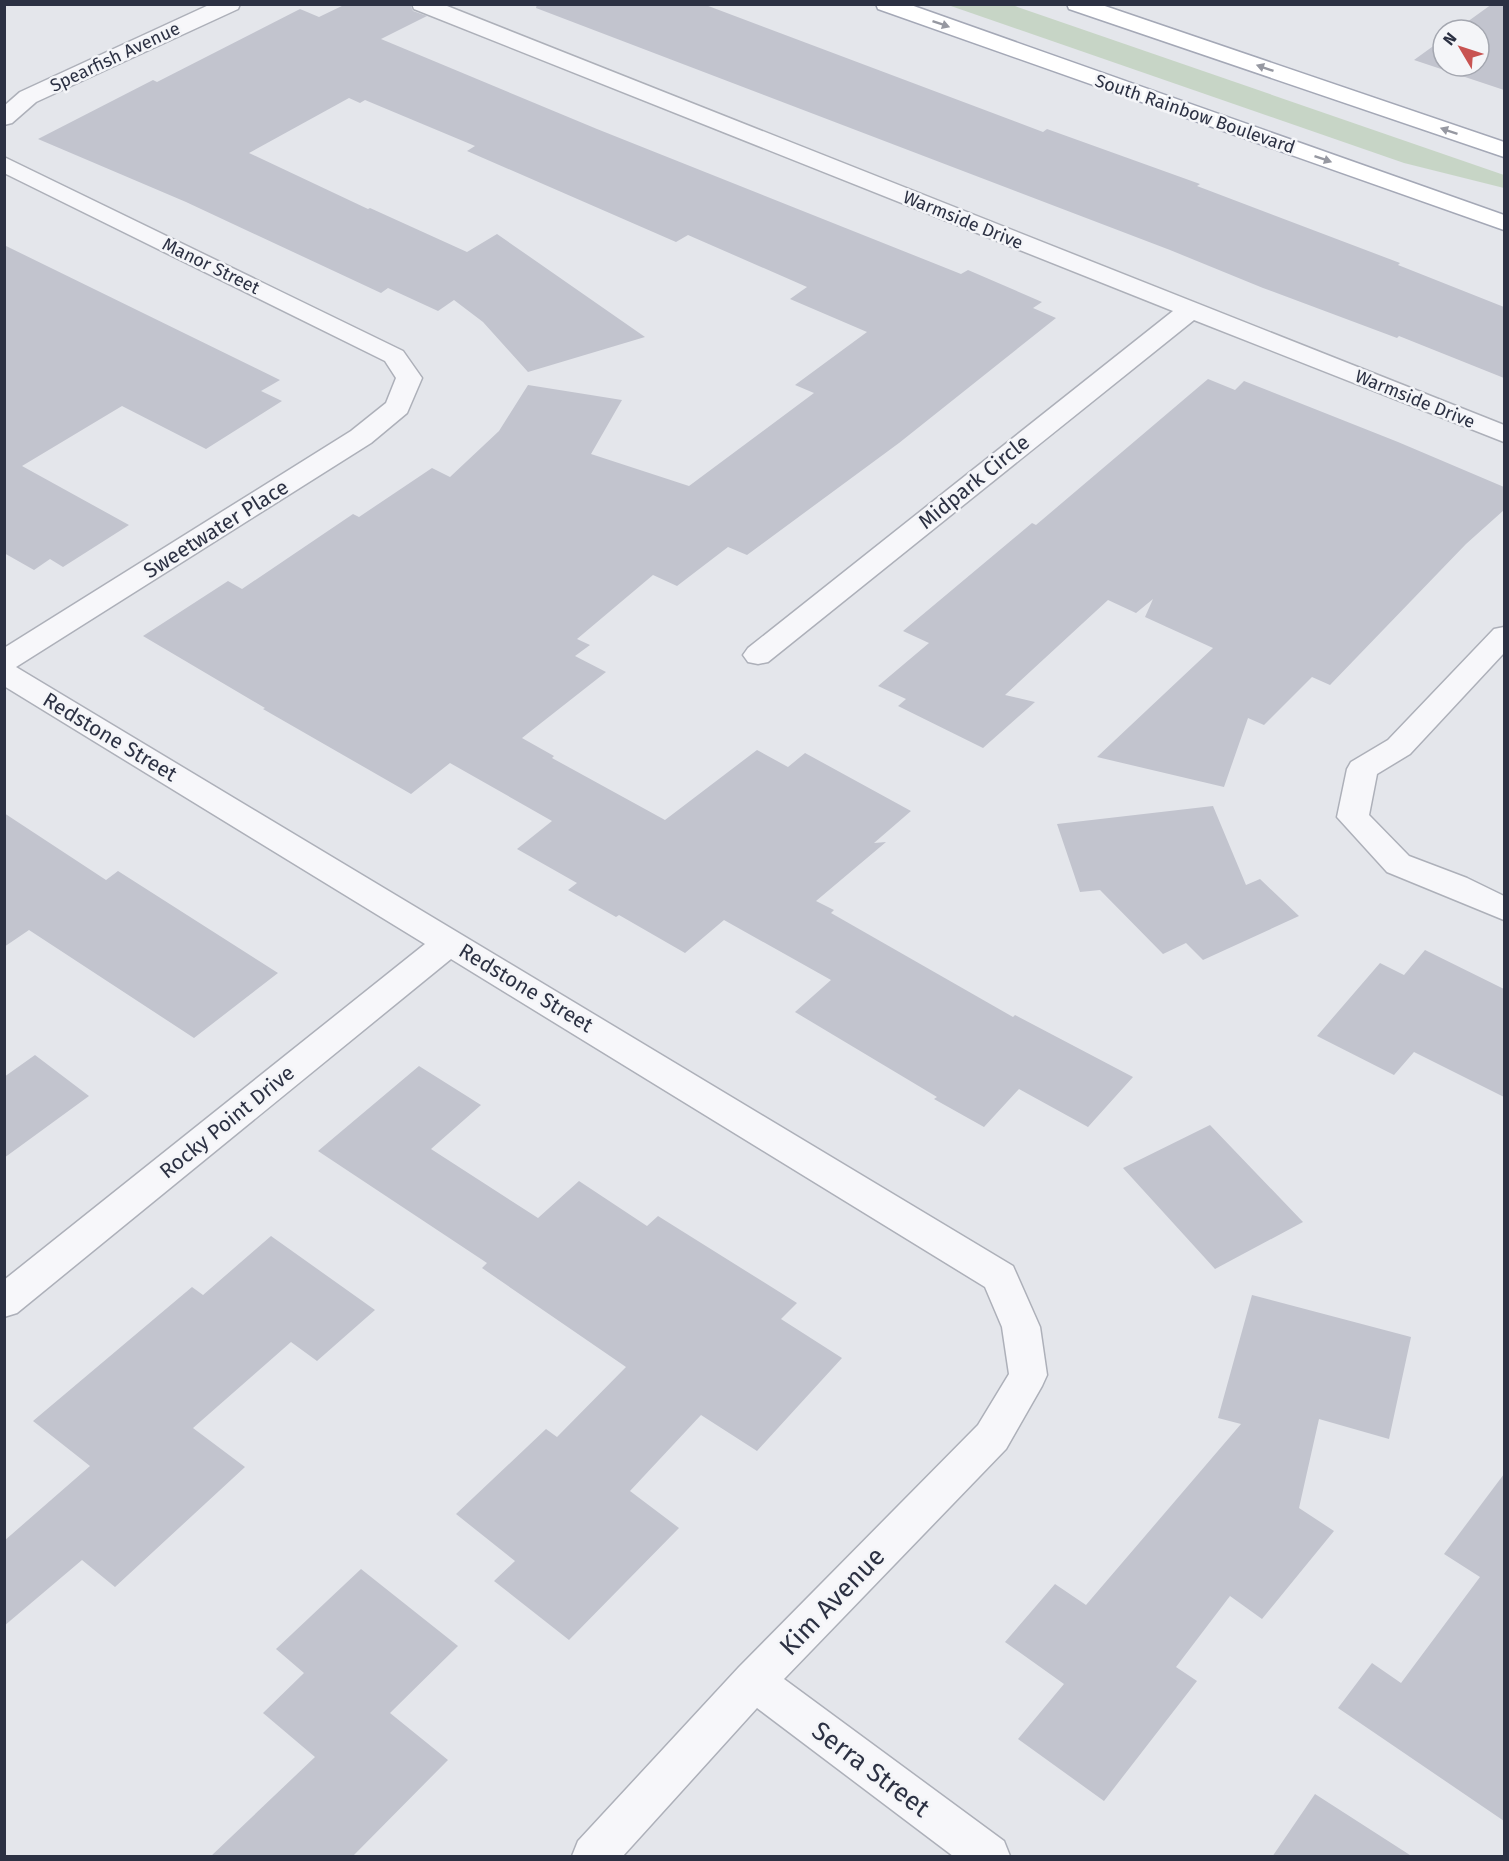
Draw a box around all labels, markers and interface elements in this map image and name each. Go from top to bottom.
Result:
street label: Spearfish Avenue [47,17,183,97]
north arrow [1431,18,1491,78]
one-way arrow [932,20,950,30]
text: N [1439,29,1460,49]
one-way arrow [1256,63,1274,73]
street label: South Rainbow Boulevard [1092,69,1298,159]
one-way arrow [1440,126,1458,136]
one-way arrow [1314,155,1332,165]
street label: Warmside Drive [900,186,1026,254]
street label: Manor Street [159,233,264,299]
street label: Warmside Drive [1352,365,1478,433]
street label: Midpark Circle [913,429,1035,535]
street label: Sweetwater Place [139,474,293,584]
street label: Redstone Street [38,687,182,788]
street label: Redstone Street [454,938,598,1039]
street label: Rocky Point Drive [154,1060,300,1184]
street label: Kim Avenue [773,1541,891,1662]
street label: Serra Street [806,1715,936,1824]

